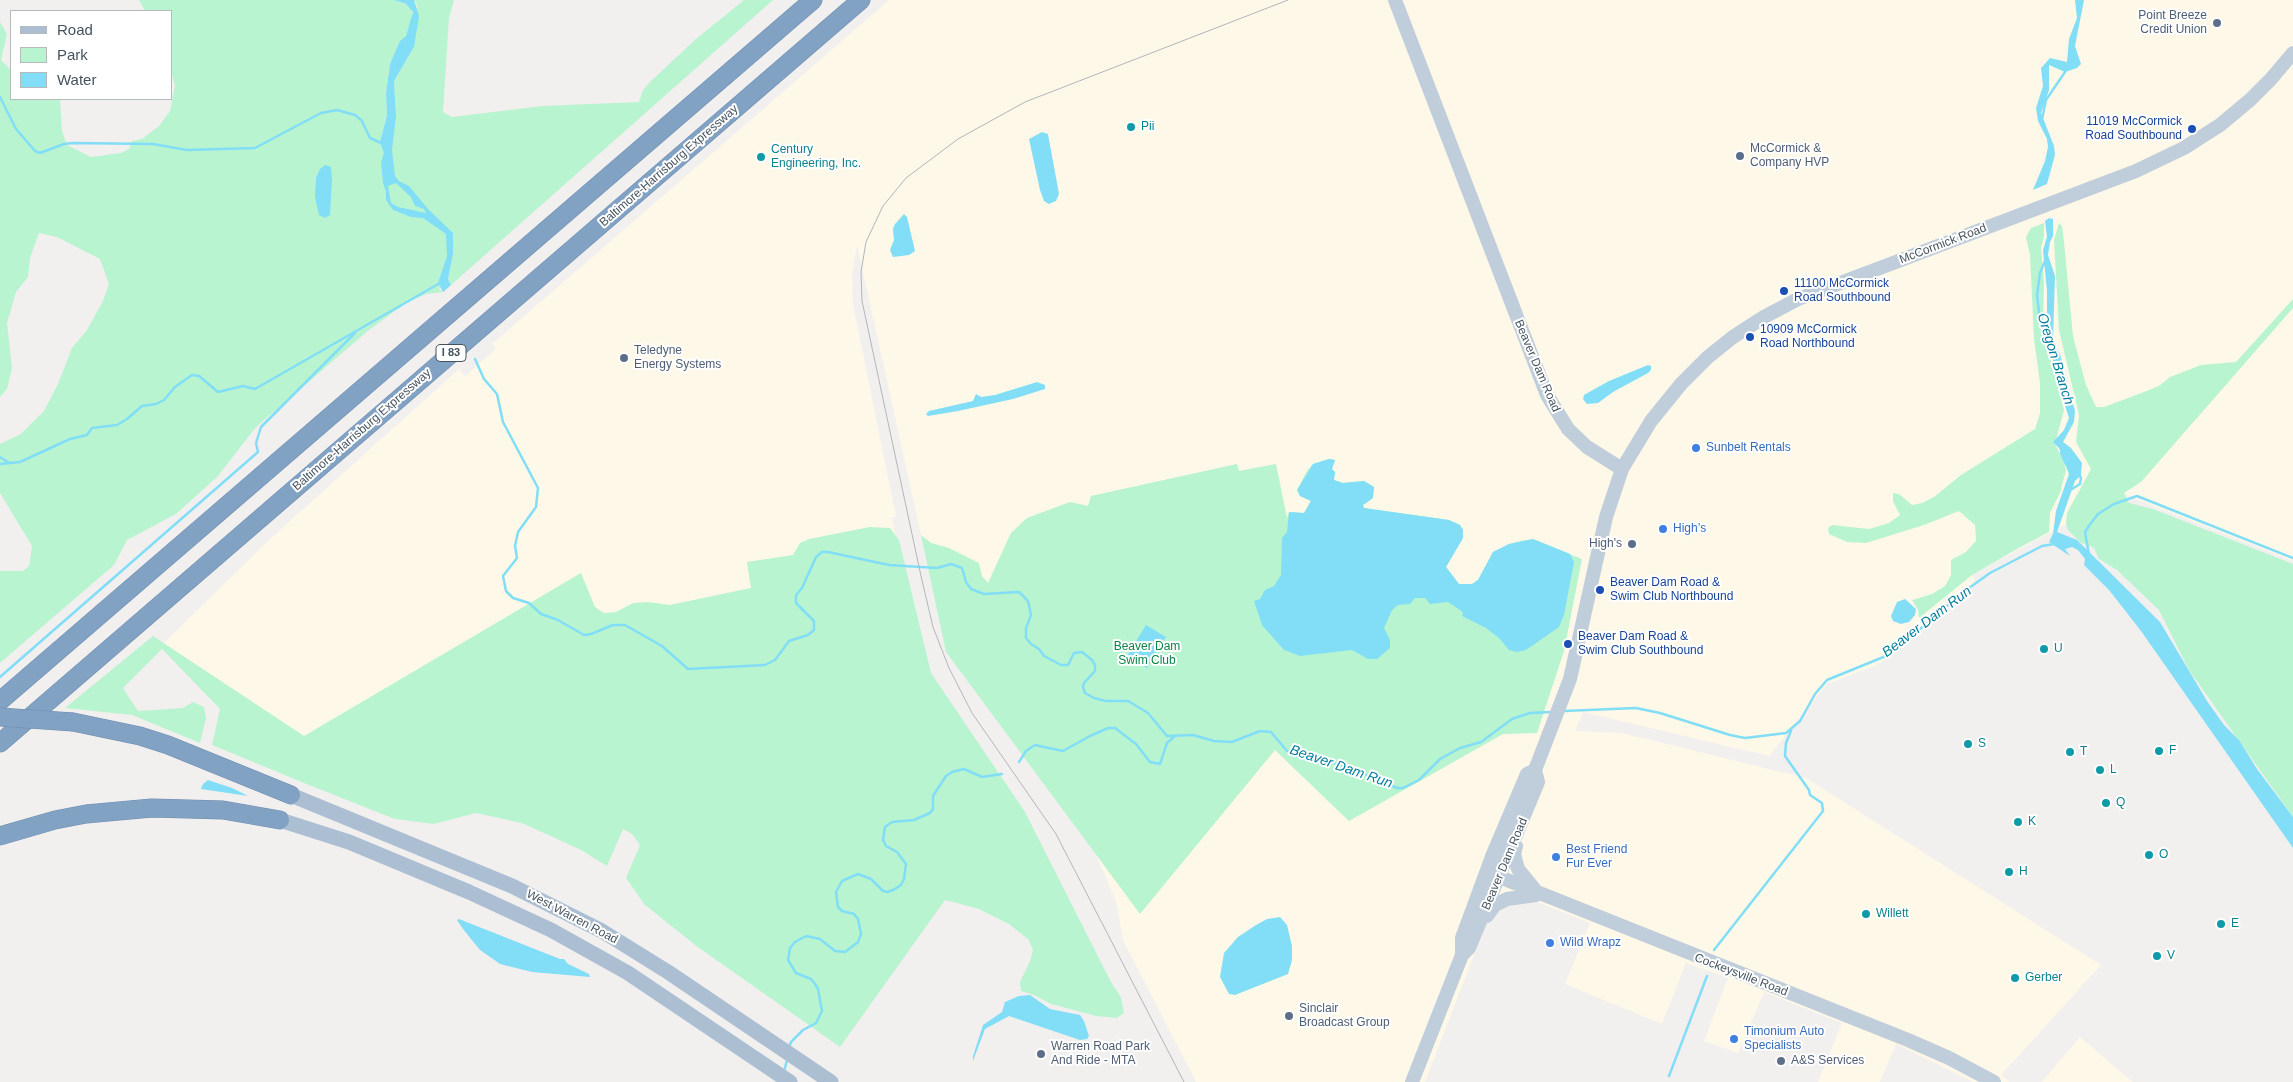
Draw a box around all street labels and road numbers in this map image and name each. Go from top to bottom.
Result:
street label: Baltimore-Harrisburg Expressway [597,102,741,230]
street label: McCormick Road [1897,221,1989,267]
street label: Beaver Dam Road [1511,318,1563,414]
road number: I 83 [436,344,466,362]
street label: Baltimore-Harrisburg Expressway [290,366,434,494]
street label: Beaver Dam Road [1479,816,1531,912]
street label: West Warren Road [524,887,620,947]
street label: Cockeysville Road [1692,951,1790,999]

